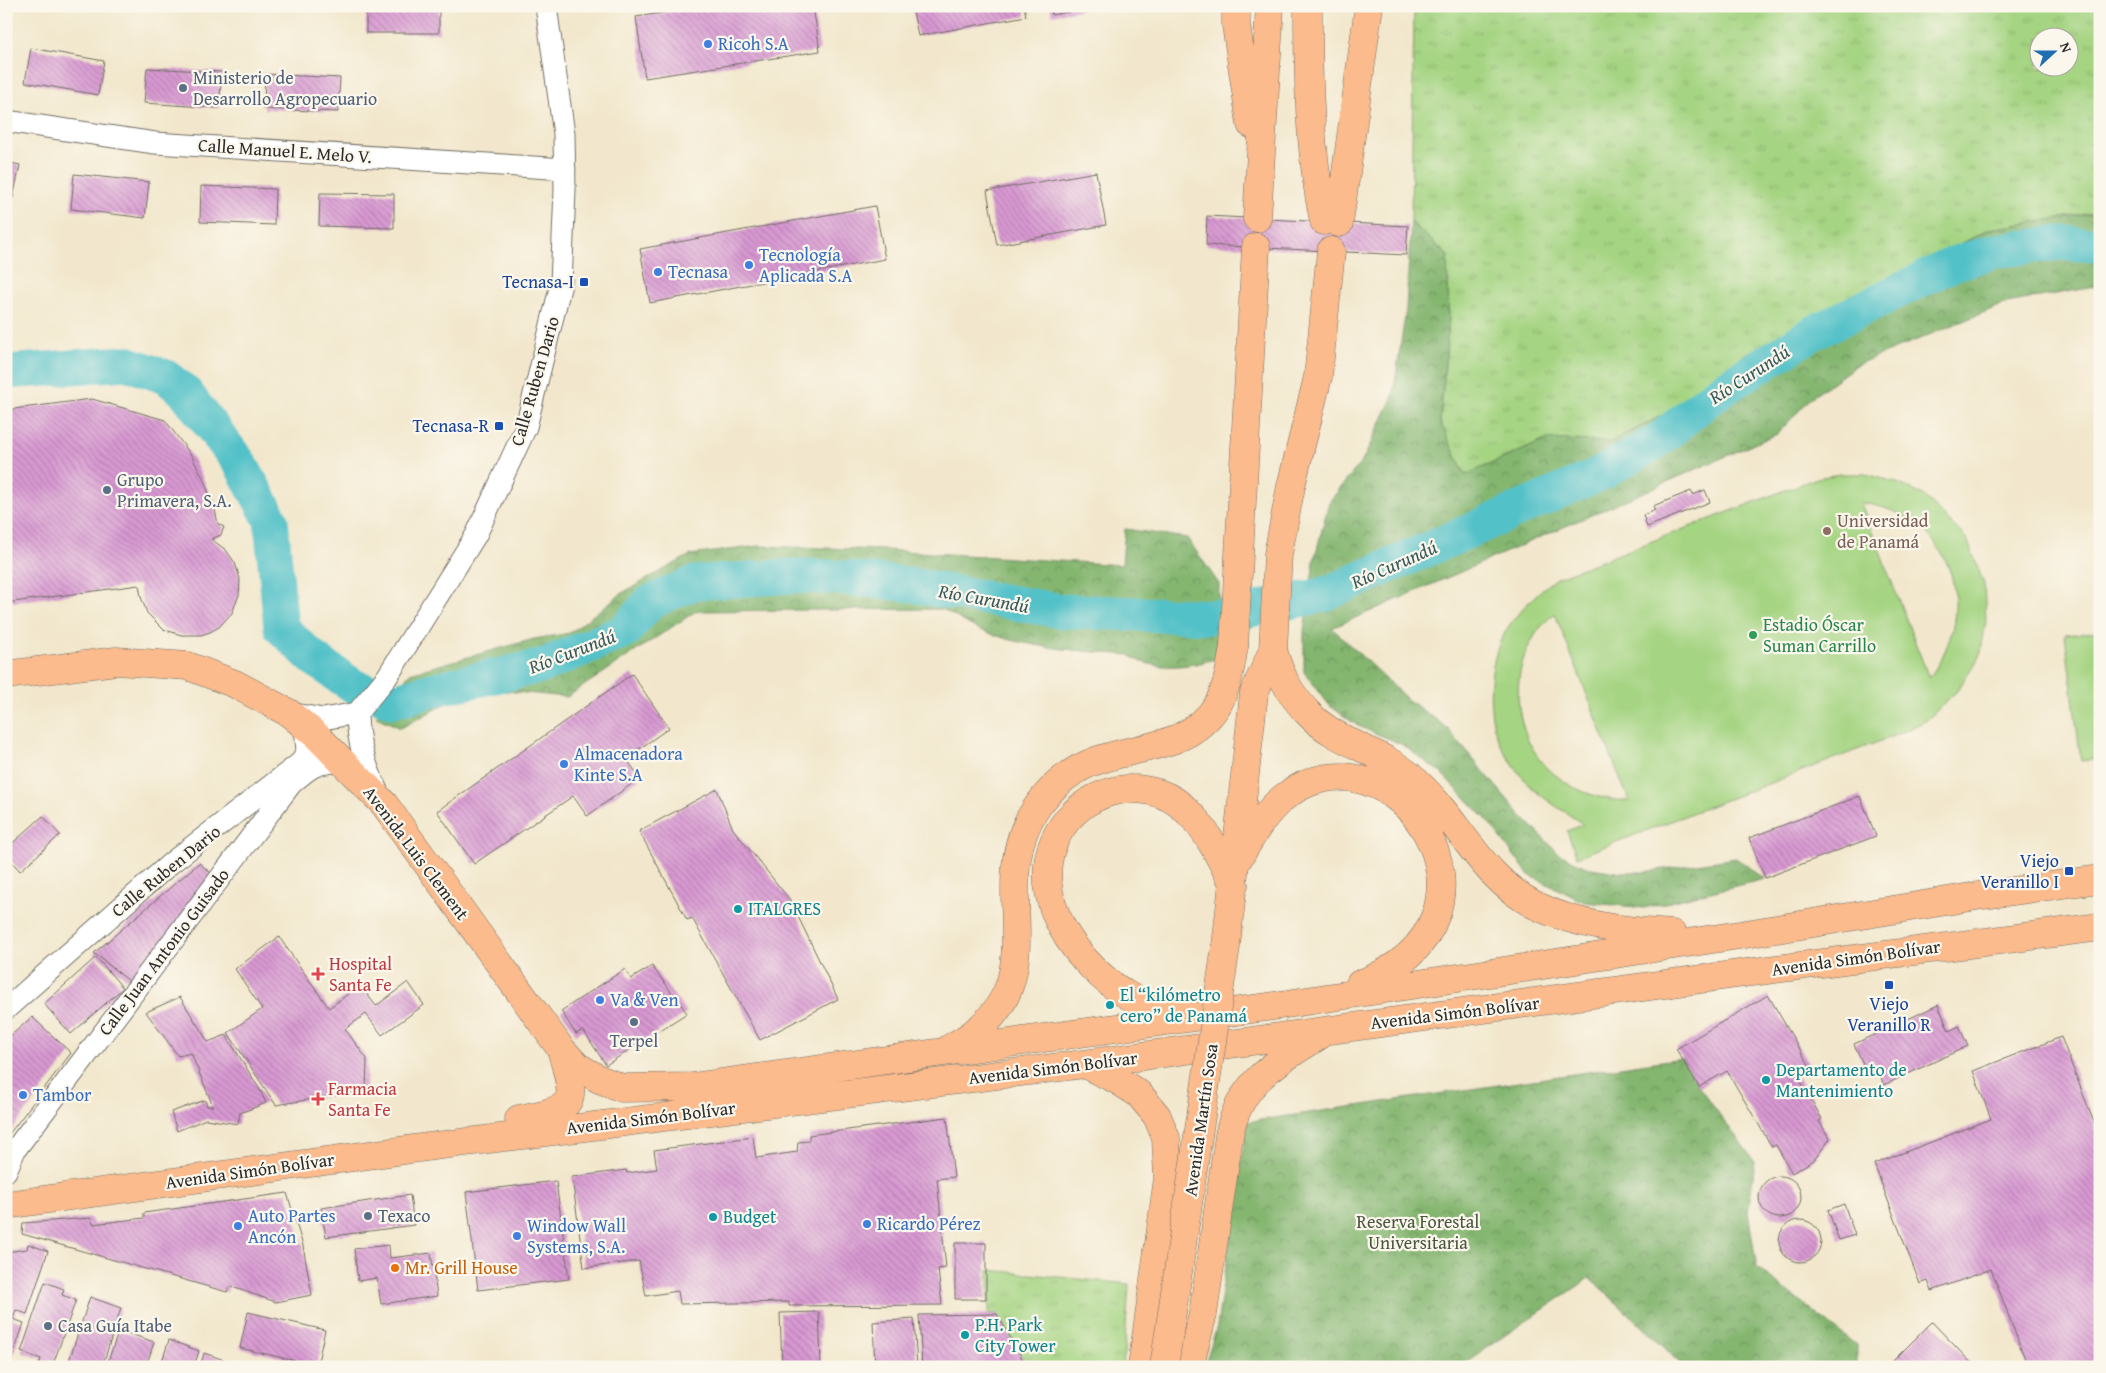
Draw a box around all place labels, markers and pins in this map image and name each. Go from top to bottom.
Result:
place label: Ricoh S.A [718,30,789,57]
marker: Ricoh S.A [702,38,714,50]
place label: Ministerio de Desarrollo Agropecuario [193,64,377,112]
marker: Ministerio de Desarrollo Agropecuario [177,82,189,94]
place label: Tecnología Aplicada S.A [759,241,852,289]
place label: Tecnasa [668,258,729,285]
marker: Tecnología Aplicada S.A [743,259,755,271]
marker: Tecnasa [652,266,664,278]
place label: Tecnasa-I [502,268,574,295]
marker: Tecnasa-I [578,276,590,288]
place label: Tecnasa-R [412,412,490,439]
marker: Tecnasa-R [493,420,505,432]
place label: Grupo Primavera, S.A. [117,466,232,514]
marker: Grupo Primavera, S.A. [101,484,113,496]
place label: Universidad de Panamá [1837,507,1929,555]
marker: Universidad de Panamá [1821,525,1833,537]
place label: Estadio Óscar Suman Carrillo [1763,611,1876,659]
marker: Estadio Óscar Suman Carrillo [1747,629,1759,641]
place label: Almacenadora Kinte S.A [574,740,683,788]
marker: Almacenadora Kinte S.A [558,758,570,770]
place label: Viejo Veranillo I [1980,847,2059,895]
marker: Viejo Veranillo I [2063,865,2075,877]
place label: ITALGRES [748,895,821,922]
marker: ITALGRES [732,903,744,915]
place label: Hospital Santa Fe [329,950,392,998]
marker: Hospital Santa Fe [311,967,325,981]
marker: Viejo Veranillo R [1883,979,1895,991]
place label: El “kilómetro cero” de Panamá [1120,981,1247,1029]
place label: Va & Ven [610,986,679,1013]
place label: Viejo Veranillo R [1847,990,1931,1038]
marker: Va & Ven [594,994,606,1006]
marker: El “kilómetro cero” de Panamá [1104,999,1116,1011]
marker: Terpel [628,1016,640,1028]
place label: Terpel [610,1027,658,1054]
place label: Departamento de Mantenimiento [1776,1056,1907,1104]
marker: Departamento de Mantenimiento [1760,1074,1772,1086]
place label: Farmacia Santa Fe [328,1075,397,1123]
place label: Tambor [33,1081,92,1108]
marker: Tambor [17,1089,29,1101]
marker: Farmacia Santa Fe [312,1093,324,1105]
place label: Auto Partes Ancón [248,1202,336,1250]
place label: Texaco [378,1202,430,1229]
place label: Budget [723,1203,777,1230]
marker: Texaco [362,1210,374,1222]
place label: Ricardo Pérez [877,1210,981,1237]
marker: Budget [707,1211,719,1223]
place label: Window Wall Systems, S.A. [527,1212,626,1260]
marker: Ricardo Pérez [861,1218,873,1230]
marker: Auto Partes Ancón [232,1220,244,1232]
marker: Window Wall Systems, S.A. [511,1230,523,1242]
place label: Mr. Grill House [405,1254,518,1281]
marker: Mr. Grill House [389,1262,401,1274]
place label: P.H. Park City Tower [975,1311,1056,1359]
place label: Casa Guía Itabe [58,1312,172,1339]
marker: Casa Guía Itabe [42,1320,54,1332]
marker: P.H. Park City Tower [959,1329,971,1341]

